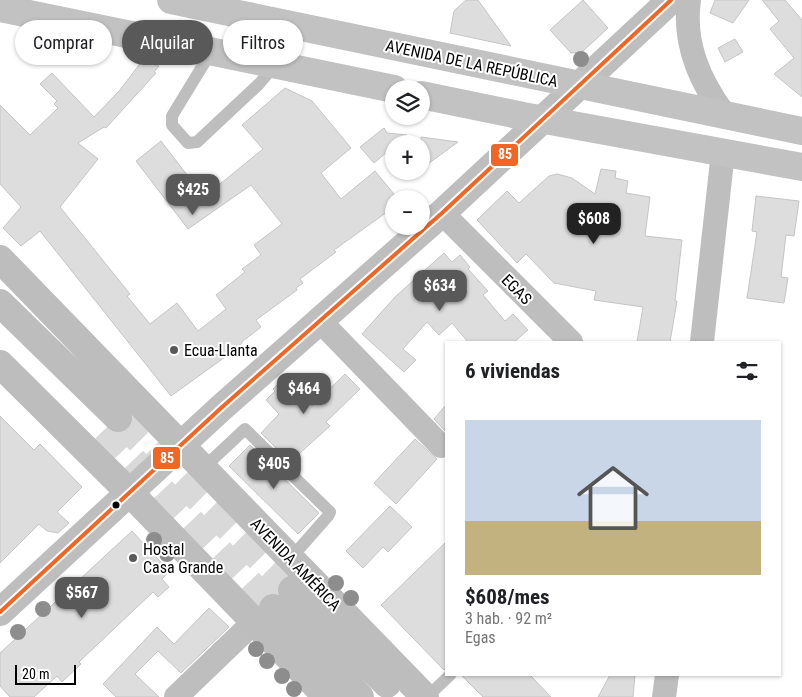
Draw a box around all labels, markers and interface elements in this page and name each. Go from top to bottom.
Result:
chip: Comprar [15,20,112,65]
chip: Alquilar [122,20,213,65]
chip: Filtros [223,20,303,65]
street label: AVENIDA DE LA REPÚBLICA [384,36,560,91]
map controls [385,80,430,235]
button: layers [385,80,430,125]
button: + [385,135,430,180]
line badge: 85 [490,143,519,167]
text: 85 [498,146,512,162]
pin: $425 [163,174,223,216]
text: $425 [177,180,209,199]
button: − [385,190,430,235]
pin: $608 [564,202,624,245]
text: $608 [578,209,610,228]
pin: $634 [410,270,470,312]
street label: EGAS [498,270,536,308]
text: $634 [424,276,456,295]
place label: Ecua-Llanta [184,341,258,360]
marker: Ecua-Llanta [168,344,180,356]
icon: filters [733,357,761,385]
text: 6 viviendas [465,359,560,383]
pin: $464 [274,372,334,415]
text: $464 [288,379,320,398]
line badge: 85 [152,446,181,470]
pin: $405 [244,448,304,490]
text: 85 [160,450,174,466]
icon: home [568,453,658,543]
text: $405 [258,454,290,473]
unlabelled marker [111,500,121,510]
street label: AVENIDA AMÉRICA [247,514,345,615]
place label: Hostal Casa Grande [143,540,223,577]
marker: Hostal Casa Grande [127,552,139,564]
pin: $567 [52,576,112,619]
text: $567 [66,583,98,602]
text: $608/mes [465,585,550,609]
text: 3 hab. · 92 m² [465,609,552,628]
text: Egas [465,628,496,647]
scale bar [15,662,76,685]
text: 20 m [22,666,50,682]

